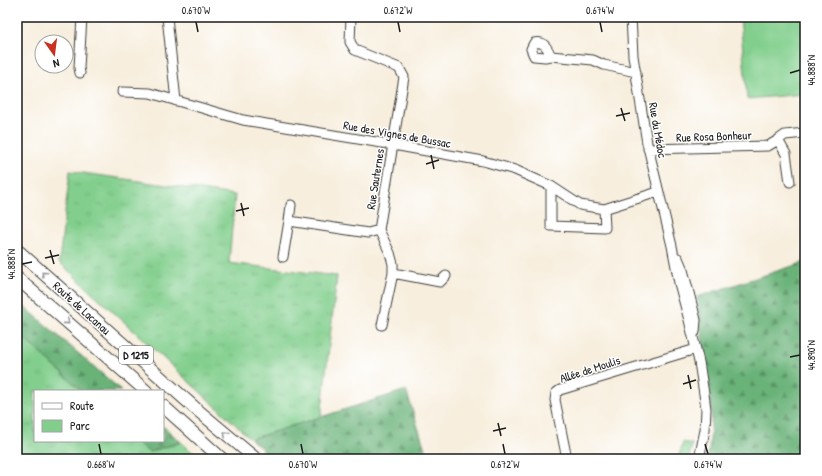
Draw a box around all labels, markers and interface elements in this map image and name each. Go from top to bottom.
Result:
text: 0.670°W [182,4,211,17]
text: 0.672°W [384,4,413,17]
text: 0.674°W [586,4,615,17]
north arrow [34,34,74,74]
text: 44.888°N [805,55,818,85]
text: N [52,56,61,71]
street label: Rue du Médoc [645,101,671,159]
street label: Rue des Vignes de Bussac [342,116,452,152]
street label: Rue Rosa Bonheur [676,126,753,146]
street label: Rue Sauternes [362,147,388,211]
text: 44.888°N [5,249,18,279]
one-way arrow [42,272,49,279]
street label: Route de Lacanau [49,277,115,339]
one-way arrow [63,318,70,325]
text: 44.890°N [805,340,818,370]
road number: D 1215 [119,346,153,364]
street label: Allée de Moulis [557,351,623,387]
legend [34,390,164,442]
text: Route [70,397,94,414]
text: Parc [70,417,90,434]
one-way arrow [224,432,231,439]
text: 0.668°W [87,458,116,471]
text: 0.670°W [289,458,318,471]
text: 0.672°W [491,458,520,471]
text: 0.674°W [694,458,723,471]

